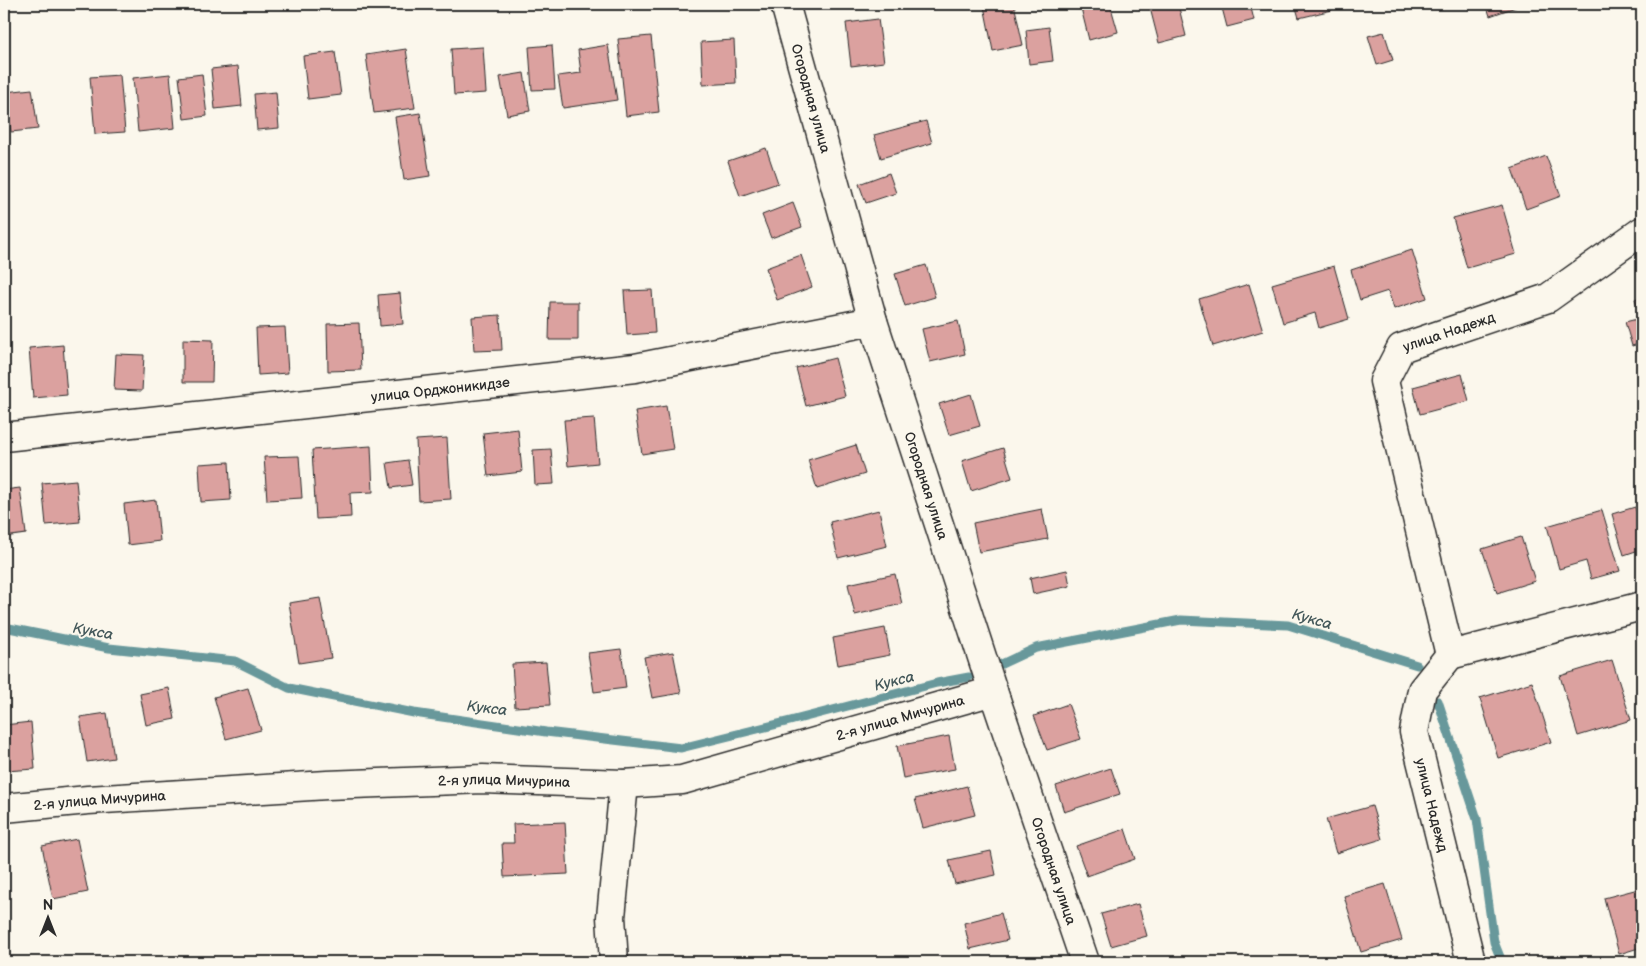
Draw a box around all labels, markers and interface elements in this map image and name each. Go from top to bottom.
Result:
street label: Огородная улица [788,42,834,156]
street label: улица Надежд [1401,309,1498,356]
street label: улица Орджоникидзе [370,374,511,406]
street label: Огородная улица [900,430,952,542]
water label: Кукса [1290,605,1334,634]
water label: Кукса [71,619,115,644]
water label: Кукса [872,667,916,696]
street label: 2-я улица Мичурина [834,691,967,745]
water label: Кукса [466,697,508,720]
street label: улица Надежд [1412,757,1451,854]
street label: 2-я улица Мичурина [437,771,571,791]
street label: 2-я улица Мичурина [33,787,167,814]
street label: Огородная улица [1028,815,1080,928]
north arrow [22,894,72,944]
text: N [43,897,53,914]

